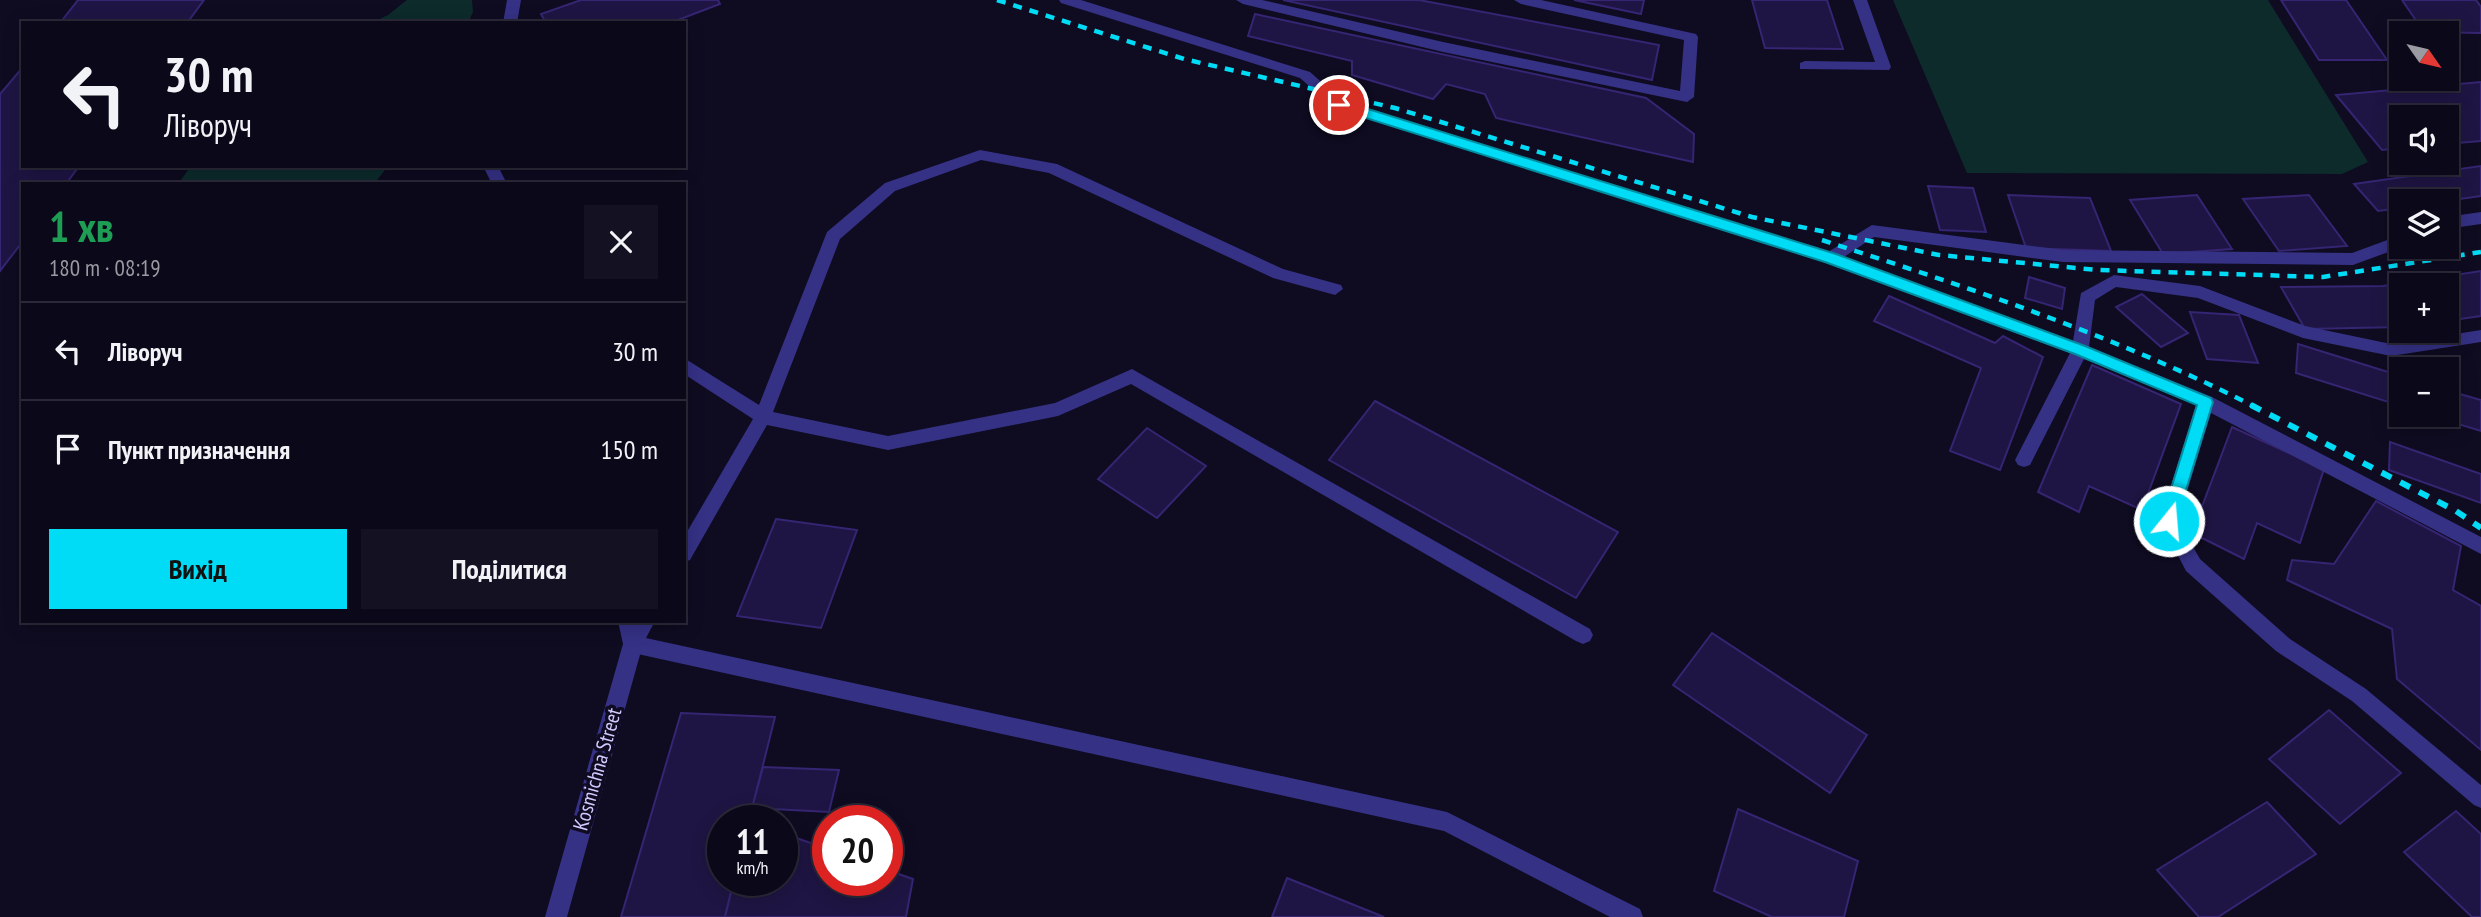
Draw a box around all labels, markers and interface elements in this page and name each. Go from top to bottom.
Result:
north arrow [2389,21,2459,91]
map controls [2389,21,2459,427]
text: 30 m [164,42,253,106]
icon: left [49,49,140,140]
pin [1309,75,1369,135]
icon: arrive [1320,86,1358,124]
text: Ліворуч [164,104,252,146]
button: sound [2389,105,2459,175]
button: layers [2389,189,2459,259]
text: 1 хв [49,199,114,254]
button: close [584,205,658,279]
text: 180 m · 08:19 [49,253,161,282]
button: + [2389,273,2459,343]
icon: left [49,332,87,370]
text: Ліворуч [108,335,182,368]
text: 30 m [612,335,658,368]
button: − [2389,357,2459,427]
icon: arrive [49,430,87,468]
text: Пункт призначення [108,433,290,466]
text: 150 m [600,433,658,466]
position arrow [2132,484,2206,558]
button: Вихід [49,529,347,609]
button: Поділитися [361,529,658,609]
street label: Kosmichna Street [567,704,627,833]
speed limit sign: 20 [812,805,903,896]
text: 11 [736,818,769,864]
text: km/h [737,856,768,879]

